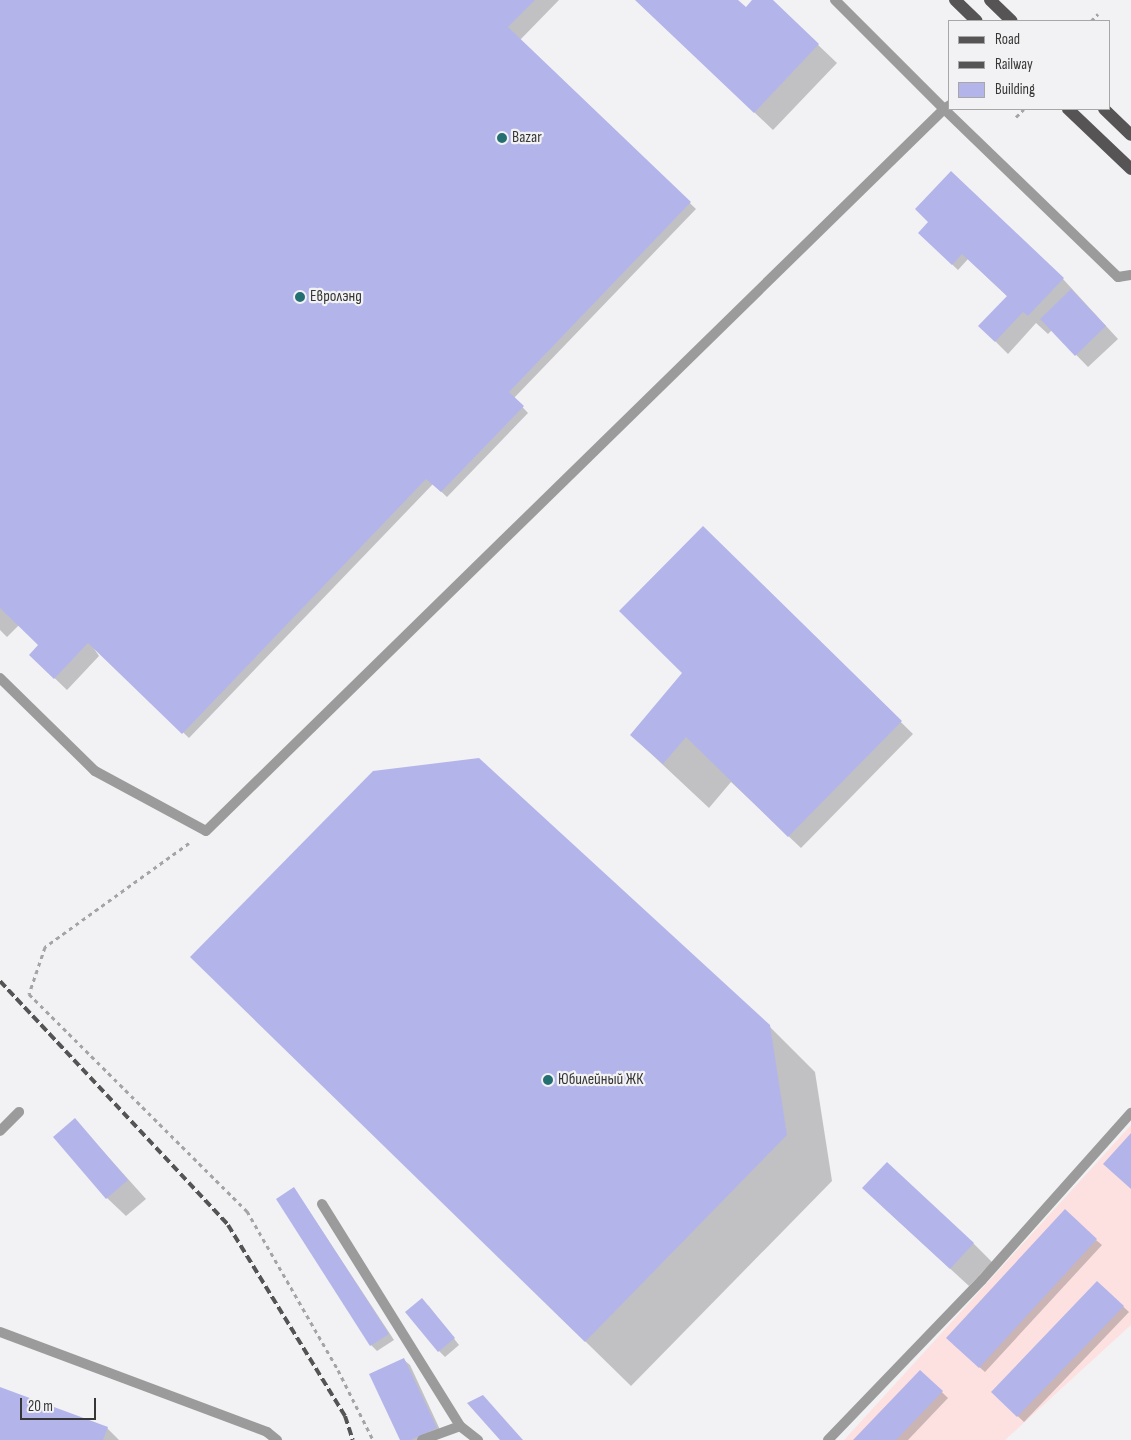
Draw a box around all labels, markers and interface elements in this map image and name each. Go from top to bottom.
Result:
legend [948,20,1111,110]
text: Road [995,30,1020,49]
text: Railway [995,55,1033,74]
text: Building [995,80,1035,99]
place label: Bazar [512,128,542,148]
marker: Bazar [496,132,508,144]
place label: Евролэнд [310,287,362,307]
marker: Евролэнд [294,291,306,303]
place label: Юбилейный ЖК [558,1070,643,1090]
marker: Юбилейный ЖК [542,1074,554,1086]
scale bar [22,1388,99,1420]
text: 20 m [28,1397,53,1416]

